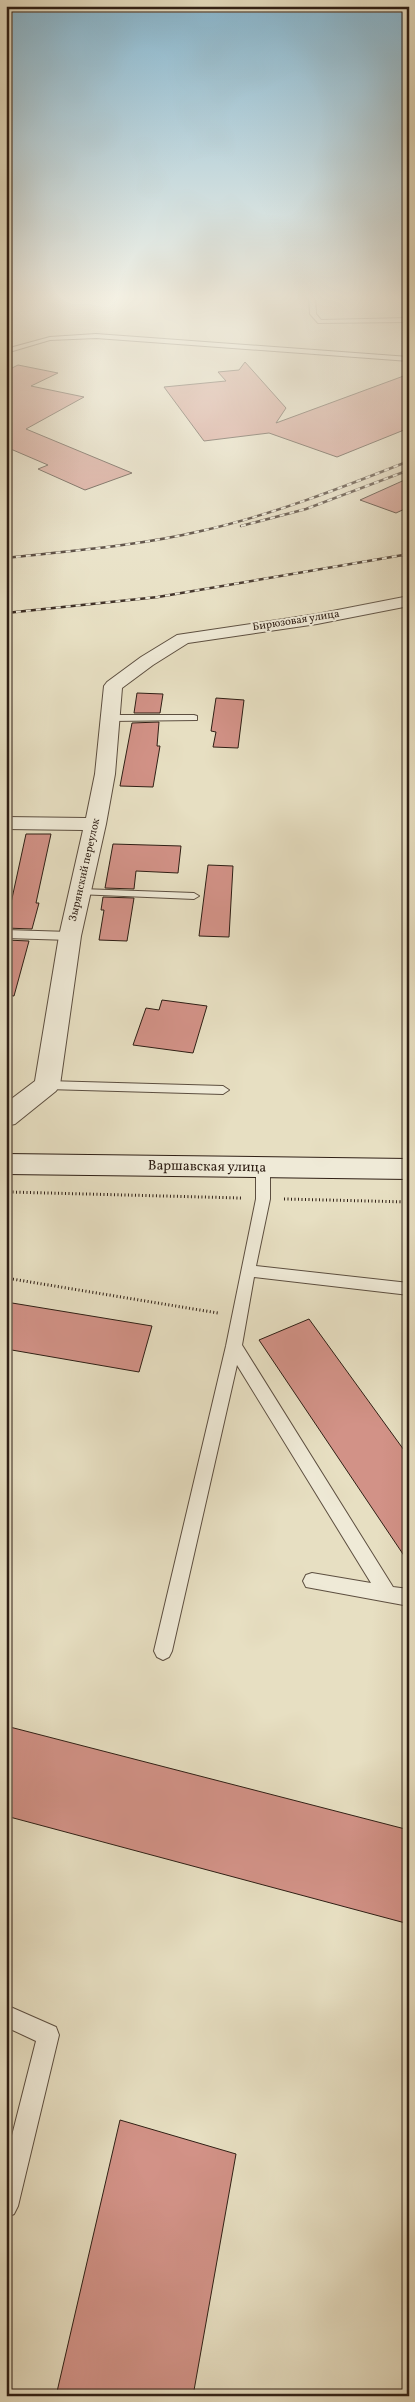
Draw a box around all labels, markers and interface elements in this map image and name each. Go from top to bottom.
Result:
street label: Бирюзовая улица [251,607,341,635]
street label: Зырянский переулок [66,817,104,923]
street label: Варшавская улица [148,1156,266,1178]

